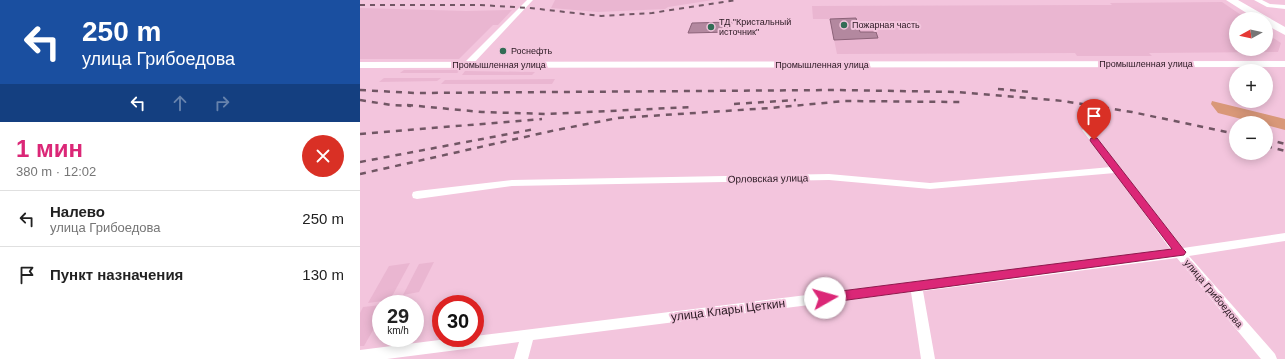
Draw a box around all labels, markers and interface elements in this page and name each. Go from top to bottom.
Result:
north arrow [1229,12,1273,56]
map controls [1229,12,1273,160]
icon: left [16,16,68,68]
text: 250 m [82,16,161,47]
place label: ТД "Кристальный источник" [719,17,791,37]
marker: Пожарная часть [839,20,849,30]
place label: Пожарная часть [852,20,920,30]
marker: ТД "Кристальный источник" [706,22,716,32]
marker: Роснефть [498,46,508,56]
place label: Роснефть [511,46,552,56]
text: улица Грибоедова [82,49,235,69]
street label: Промышленная улица [1099,59,1193,69]
street label: Промышленная улица [452,60,546,70]
street label: Промышленная улица [775,60,869,70]
button: + [1229,64,1273,108]
icon: left [127,92,149,114]
icon: ahead [169,92,191,114]
icon: right [211,92,233,114]
pin [1077,99,1111,140]
icon: arrive [1083,105,1105,127]
button: − [1229,116,1273,160]
text: 1 мин [16,135,83,162]
button: close [302,135,344,177]
text: 380 m · 12:02 [16,164,96,179]
street label: Орловская улица [728,172,809,185]
text: Налево [50,203,105,220]
icon: left [16,208,38,230]
text: 250 m [302,210,344,227]
text: улица Грибоедова [50,220,161,235]
street label: улица Грибоедова [1182,257,1245,330]
icon: arrive [16,264,38,286]
text: Пункт назначения [50,266,183,283]
text: 130 m [302,266,344,283]
position arrow [804,277,846,319]
speed limit sign: 30 [432,295,484,347]
street label: улица Клары Цеткин [670,296,786,324]
text: 29 [387,305,409,327]
text: km/h [387,325,409,336]

